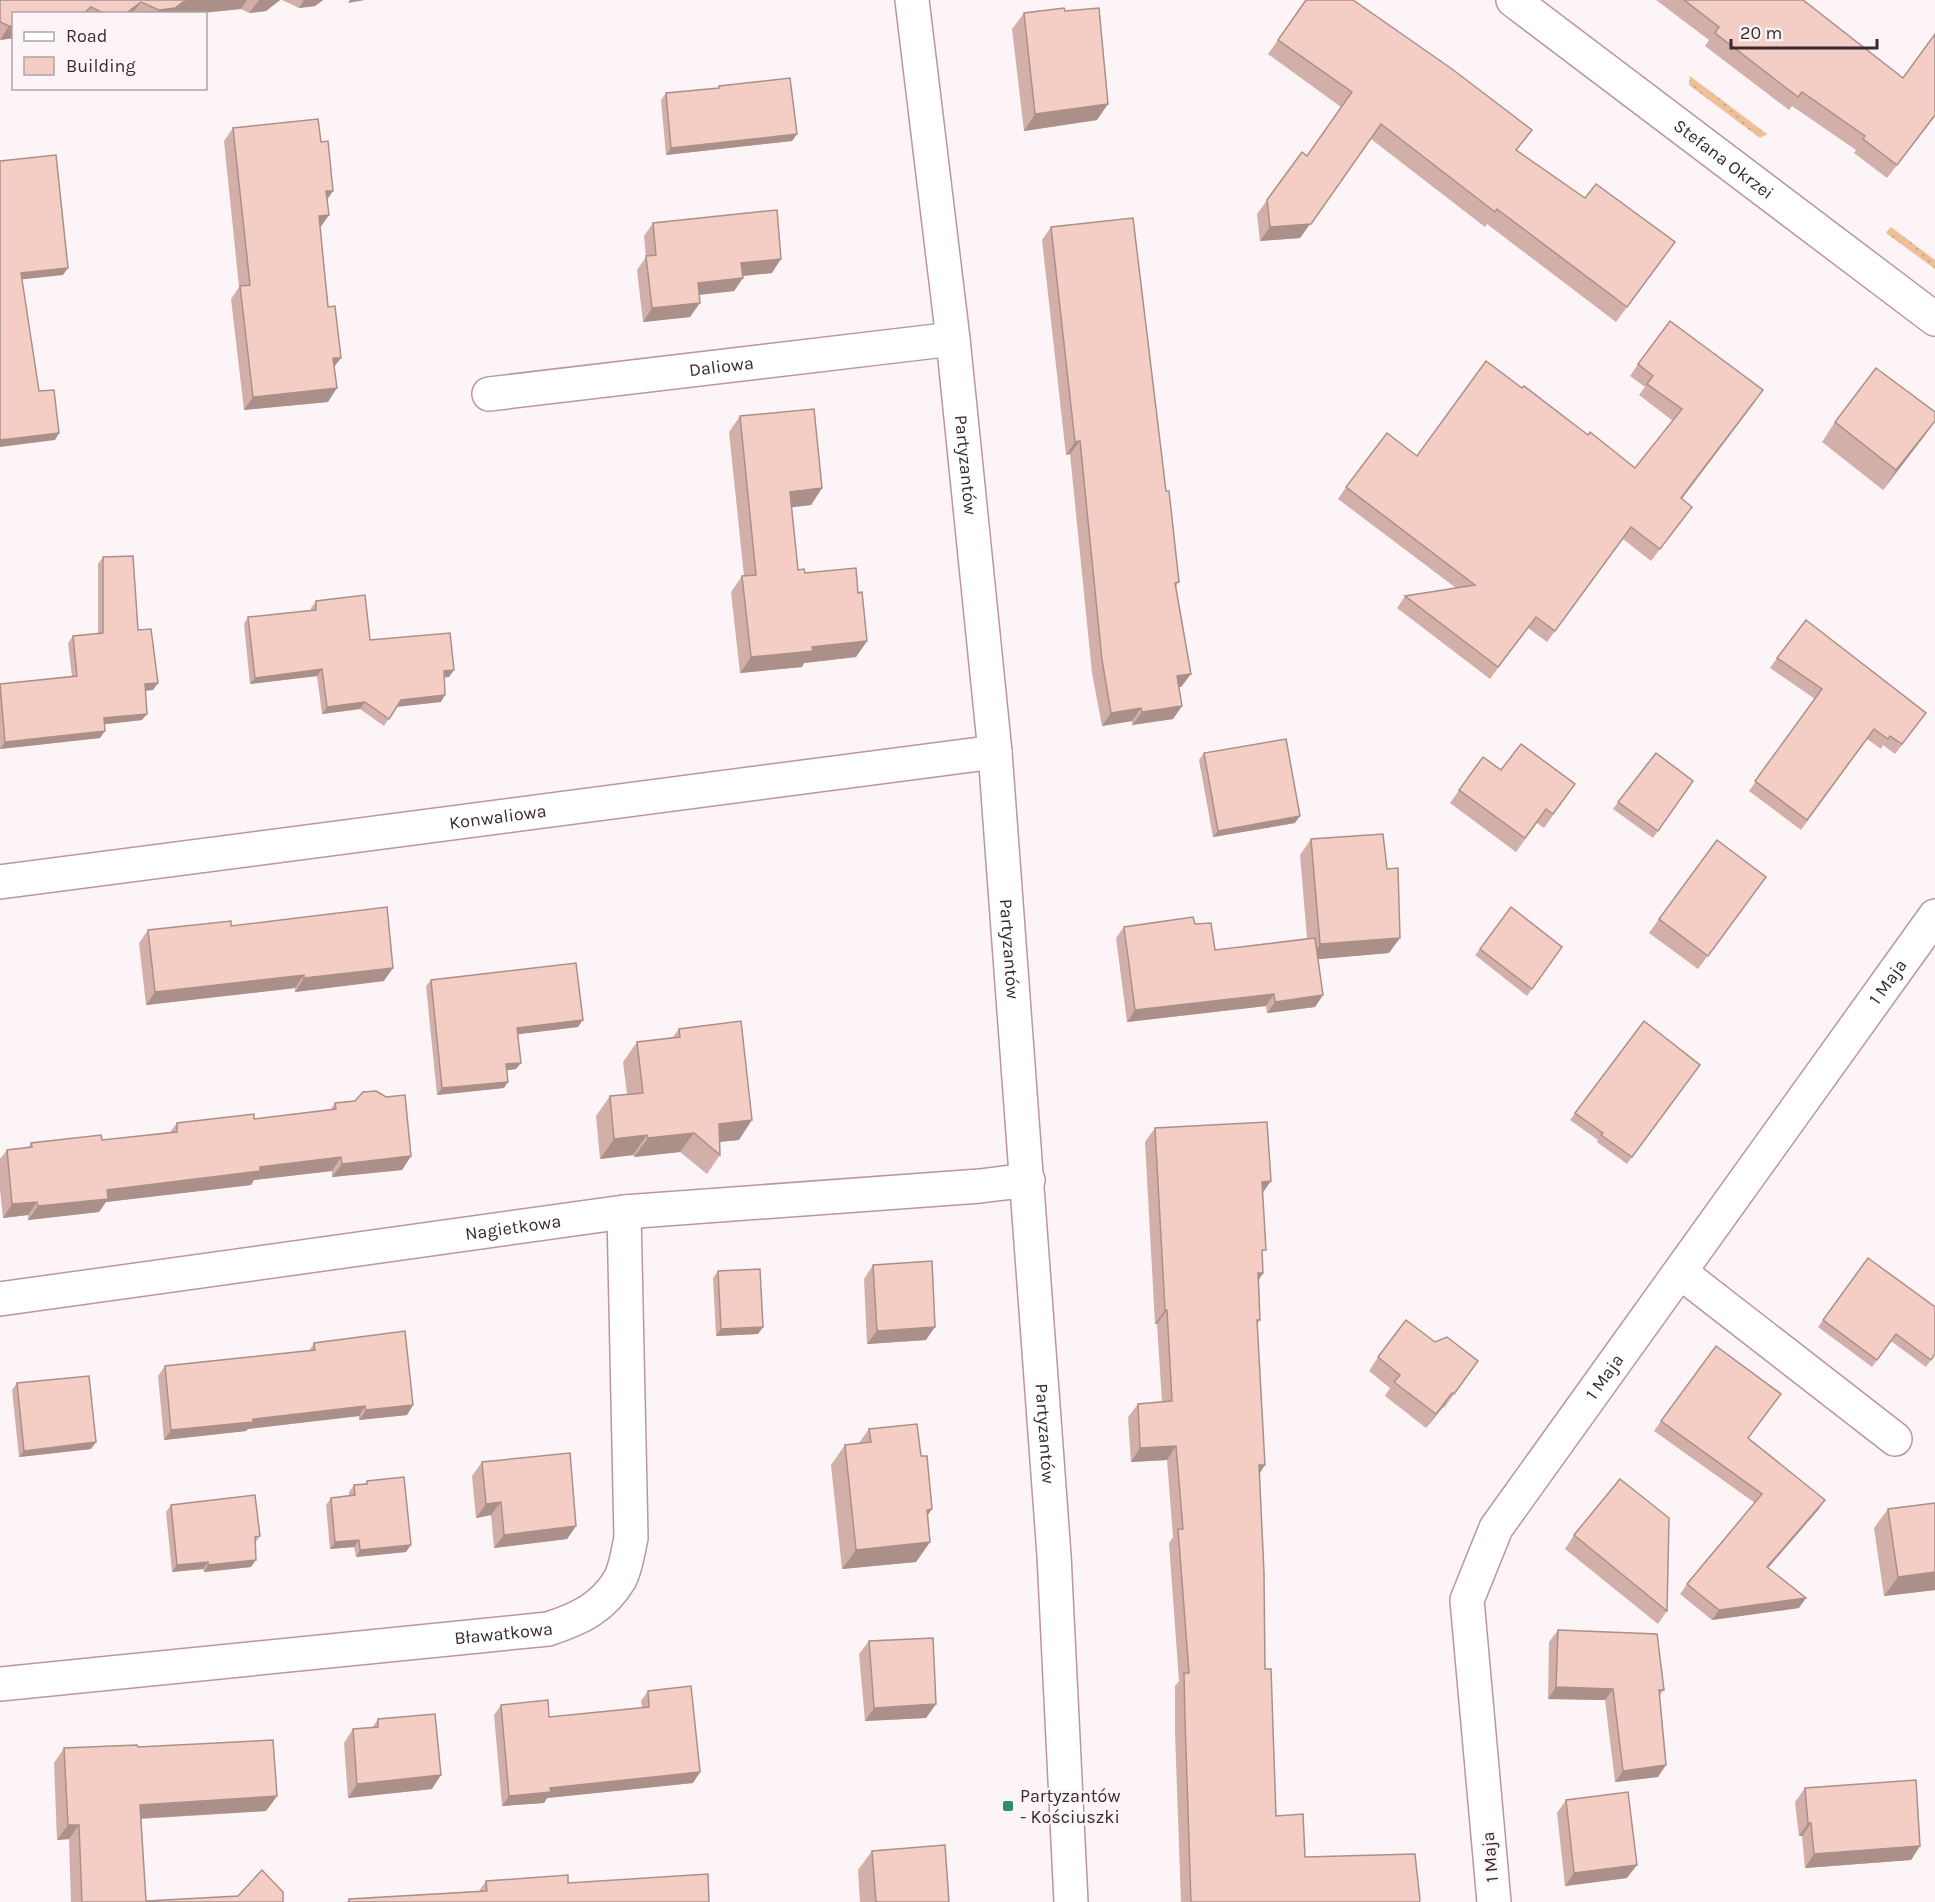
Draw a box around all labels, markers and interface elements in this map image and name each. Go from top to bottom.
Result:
legend [12,12,207,90]
scale bar [1731,12,1876,50]
text: 20 m [1740,22,1782,44]
text: Road [66,25,107,47]
text: Building [66,55,136,77]
street label: Stefana Okrzei [1669,114,1778,204]
street label: Daliowa [688,352,755,381]
street label: Partyzantów [950,414,982,516]
street label: Konwaliowa [448,800,548,834]
street label: Partyzantów [995,898,1024,1000]
street label: 1 Maja [1864,955,1912,1009]
street label: Nagietkowa [464,1210,562,1245]
street label: 1 Maja [1581,1350,1628,1404]
street label: Partyzantów [1030,1383,1060,1485]
street label: Bławatkowa [453,1618,554,1649]
place label: Partyzantów - Kościuszki [1020,1785,1121,1828]
marker: Partyzantów - Kościuszki [1001,1799,1015,1813]
street label: 1 Maja [1477,1831,1503,1883]

